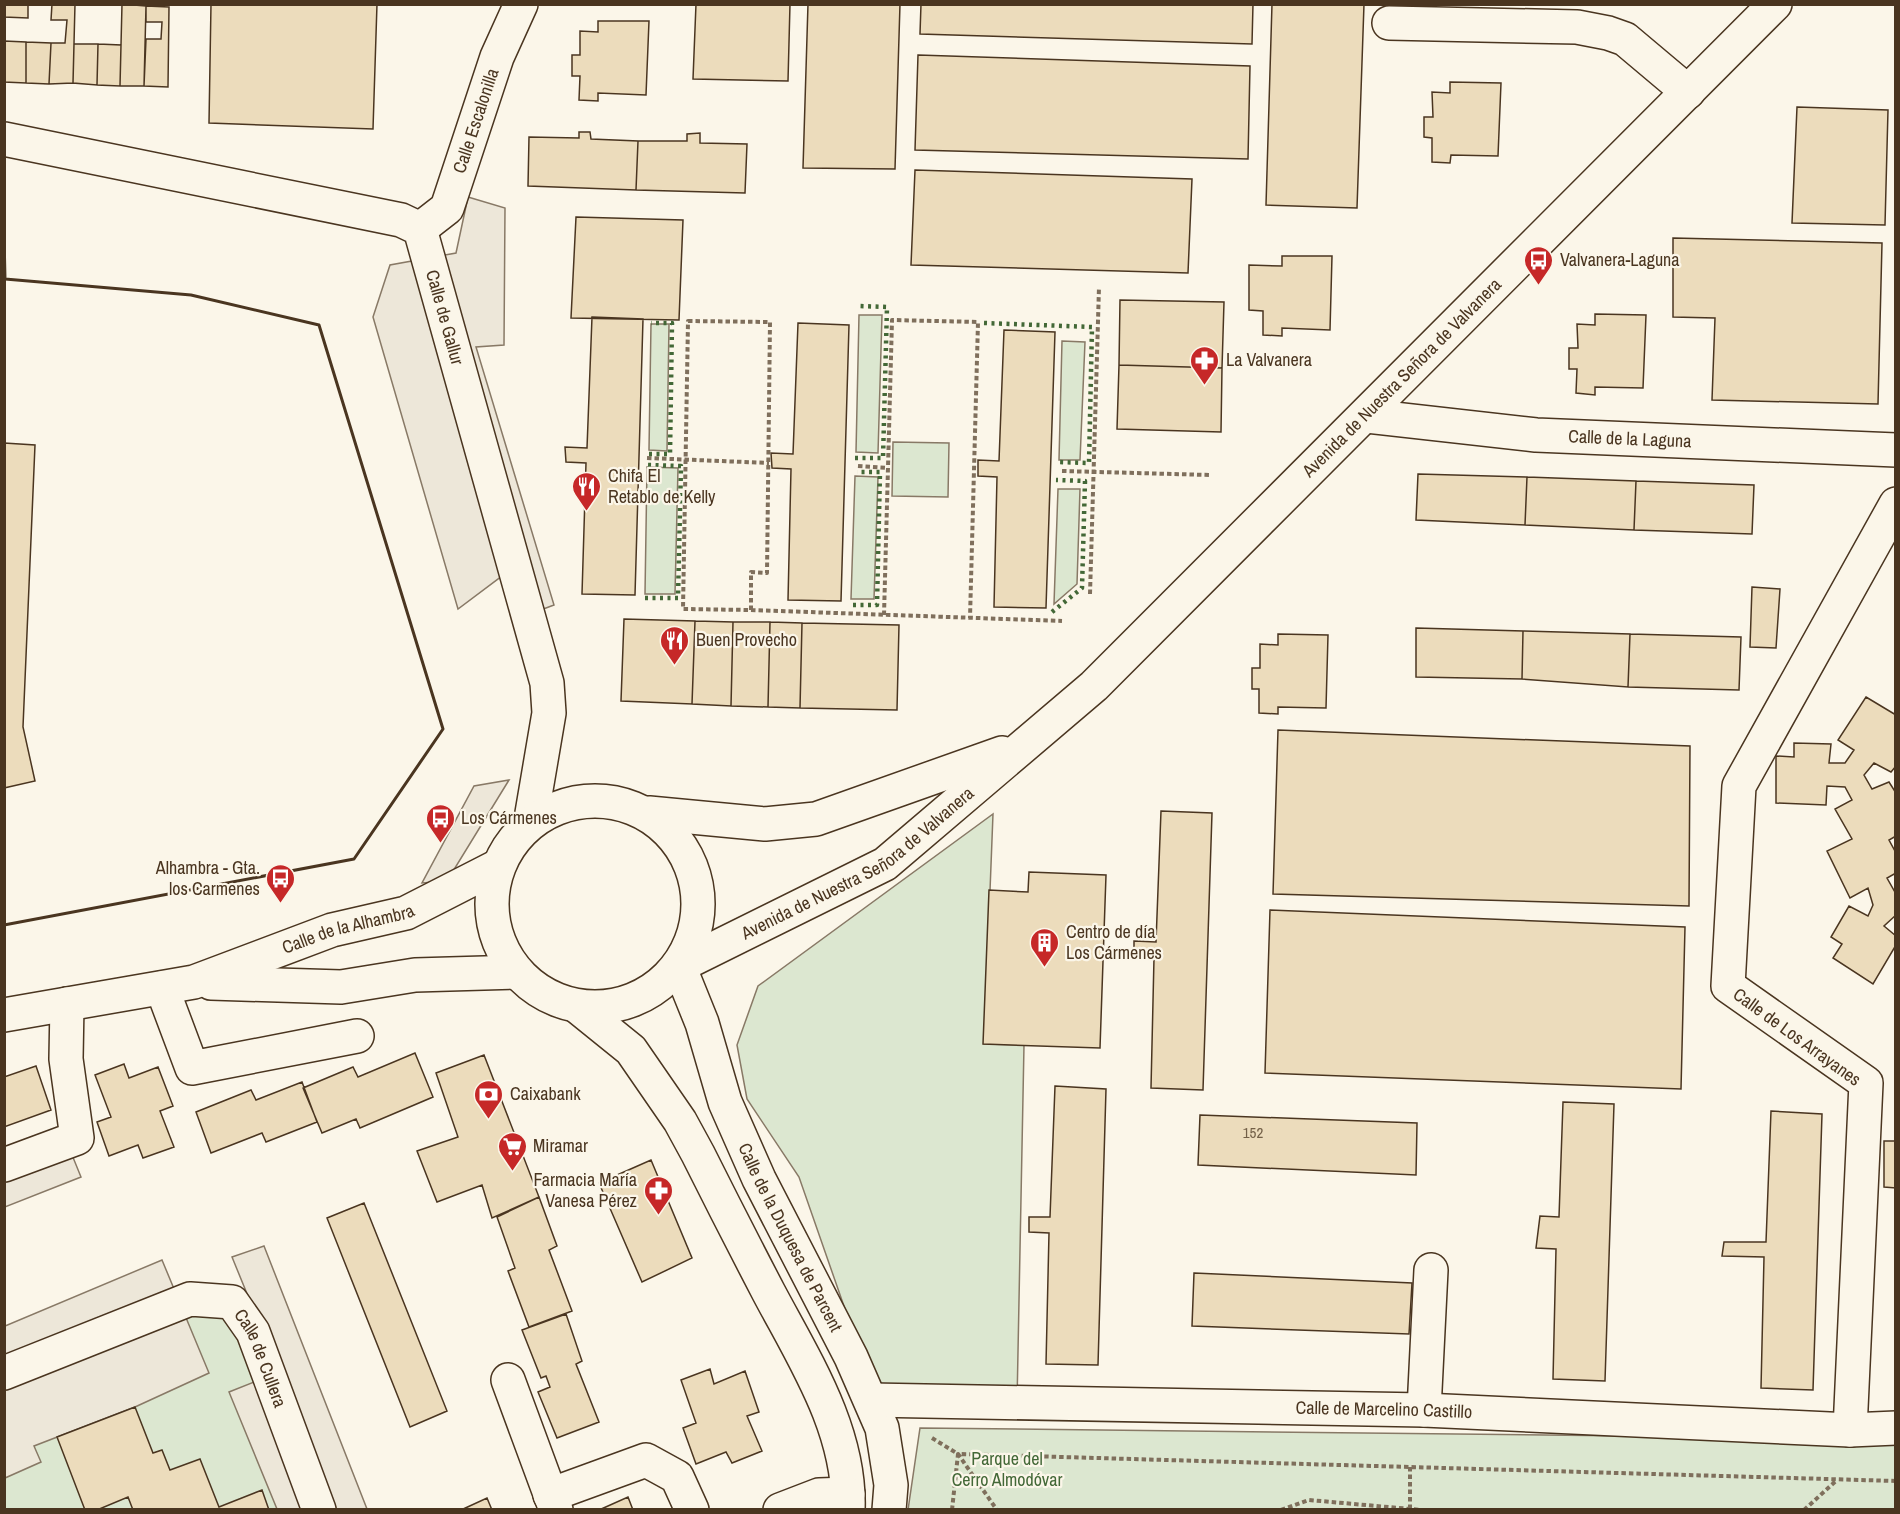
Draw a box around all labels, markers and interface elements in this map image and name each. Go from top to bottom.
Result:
street label: Calle Escalonilla [446,65,504,176]
bus stop icon: Valvanera-Laguna [1523,244,1555,286]
place label: Valvanera-Laguna [1560,247,1680,272]
street label: Calle de Gallur [420,267,470,368]
street label: Avenida de Nuestra Señora de Valvanera [1296,272,1506,483]
pharmacy icon: La Valvanera [1189,344,1221,386]
place label: La Valvanera [1226,347,1312,372]
street label: Calle de la Laguna [1568,423,1692,453]
place label: Chifa El Retablo de Kelly [608,463,716,509]
restaurant icon: Chifa El Retablo de Kelly [571,470,603,512]
restaurant icon: Buen Provecho [659,624,691,666]
place label: Buen Provecho [696,627,797,652]
street label: Avenida de Nuestra Señora de Valvanera [736,781,979,946]
bus stop icon: Los Cármenes [424,802,456,844]
place label: Los Cármenes [461,805,557,830]
place label: Alhambra - Gta. los Carmenes [155,855,260,901]
bus stop icon: Alhambra - Gta. los Carmenes [265,862,297,904]
street label: Calle de la Alhambra [278,898,419,960]
place label: Centro de día Los Cármenes [1066,919,1162,965]
building icon: Centro de día Los Cármenes [1029,926,1061,968]
street label: Calle de Los Arrayanes [1728,982,1866,1092]
bank icon: Caixabank [473,1078,505,1120]
place label: Caixabank [510,1081,581,1106]
house number: 152 [1243,1122,1263,1143]
supermarket icon: Miramar [496,1130,528,1172]
place label: Miramar [533,1133,588,1158]
street label: Calle de la Duquesa de Parcent [733,1139,849,1336]
place label: Farmacia María Vanesa Pérez [534,1167,637,1213]
pharmacy icon: Farmacia María Vanesa Pérez [642,1174,674,1216]
street label: Calle de Cullera [229,1304,293,1411]
street label: Calle de Marcelino Castillo [1295,1395,1473,1424]
park label: Parque del Cerro Almodóvar [952,1446,1062,1492]

